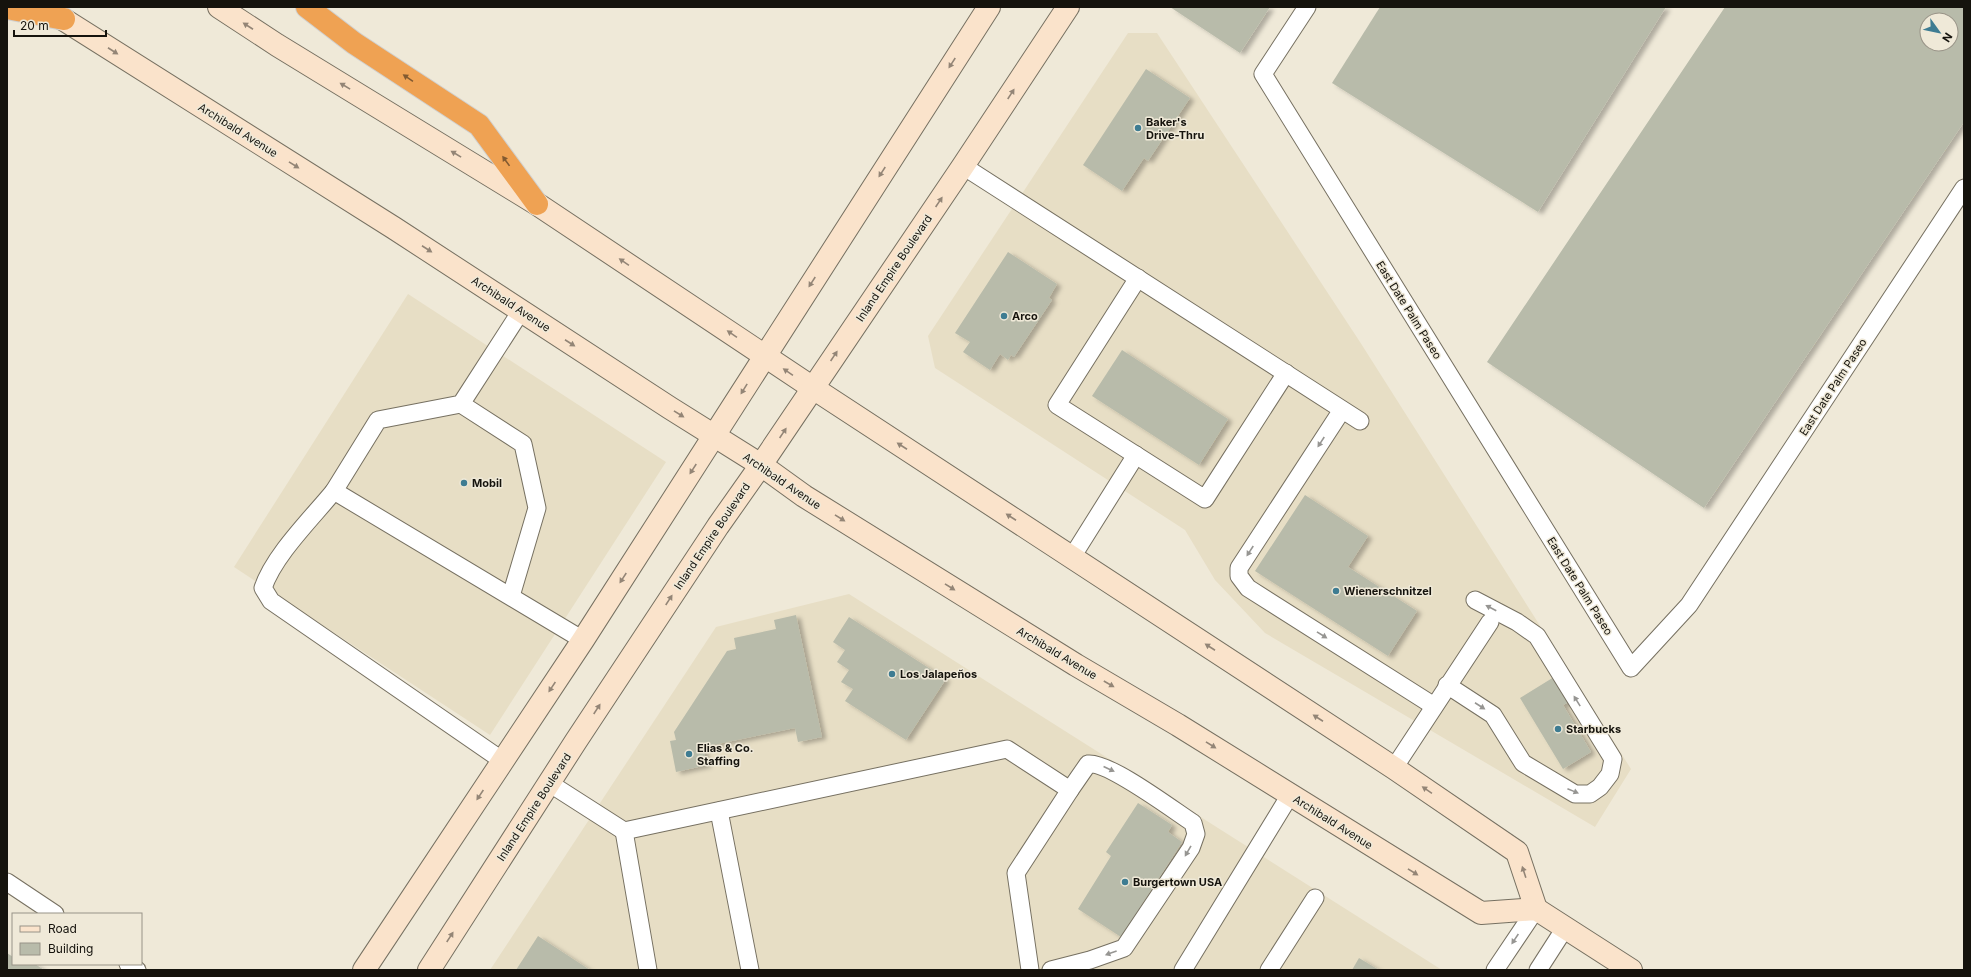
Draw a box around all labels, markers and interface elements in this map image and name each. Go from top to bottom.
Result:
scale bar [14,12,106,38]
north arrow [1919,12,1959,52]
text: 20 m [20,18,49,33]
one-way arrow [243,22,253,30]
text: N [1939,30,1956,45]
one-way arrow [107,47,119,54]
one-way arrow [948,58,956,68]
one-way arrow [402,74,414,81]
one-way arrow [339,83,351,90]
one-way arrow [1007,89,1015,99]
street label: Archibald Avenue [196,100,280,160]
place label: Baker's Drive-Thru [1146,115,1204,142]
marker: Baker's Drive-Thru [1133,123,1143,133]
one-way arrow [451,150,461,158]
one-way arrow [502,156,510,166]
one-way arrow [288,161,299,169]
one-way arrow [878,167,886,177]
one-way arrow [935,196,942,208]
street label: Inland Empire Boulevard [853,212,935,324]
one-way arrow [421,245,432,253]
one-way arrow [619,258,629,266]
street label: East Date Palm Paseo [1373,258,1445,362]
street label: Archibald Avenue [469,273,553,335]
one-way arrow [808,277,816,287]
place label: Arco [1012,309,1038,323]
marker: Arco [999,311,1009,321]
one-way arrow [727,330,737,338]
street label: East Date Palm Paseo [1796,335,1870,438]
one-way arrow [565,340,576,347]
one-way arrow [830,351,838,361]
one-way arrow [783,368,794,376]
one-way arrow [740,383,747,395]
one-way arrow [674,411,685,418]
one-way arrow [779,427,787,438]
one-way arrow [1317,437,1325,448]
one-way arrow [897,442,907,450]
street label: Archibald Avenue [740,450,824,512]
one-way arrow [689,464,697,474]
place label: Mobil [472,476,502,490]
marker: Mobil [459,478,469,488]
street label: Inland Empire Boulevard [671,480,753,592]
one-way arrow [1006,513,1016,521]
one-way arrow [835,514,845,522]
street label: East Date Palm Paseo [1544,534,1616,638]
one-way arrow [1246,546,1254,556]
one-way arrow [619,572,626,584]
one-way arrow [944,583,956,590]
place label: Wienerschnitzel [1344,584,1432,598]
marker: Wienerschnitzel [1331,586,1341,596]
one-way arrow [665,595,673,605]
one-way arrow [1485,605,1497,611]
street label: Archibald Avenue [1014,624,1100,682]
one-way arrow [1316,631,1328,638]
one-way arrow [1205,643,1215,651]
place label: Los Jalapeños [900,667,977,681]
marker: Los Jalapeños [887,669,897,679]
one-way arrow [1104,680,1114,688]
one-way arrow [548,682,556,692]
one-way arrow [1573,696,1581,706]
one-way arrow [1474,703,1486,710]
one-way arrow [593,704,601,714]
one-way arrow [1313,715,1324,722]
place label: Starbucks [1566,722,1621,736]
marker: Starbucks [1553,724,1563,734]
place label: Elias & Co. Staffing [697,741,753,768]
one-way arrow [1206,742,1217,749]
marker: Elias & Co. Staffing [684,749,694,759]
street label: Inland Empire Boulevard [494,750,574,864]
one-way arrow [1103,766,1114,772]
one-way arrow [1421,786,1432,794]
one-way arrow [1567,788,1579,795]
one-way arrow [476,790,484,801]
street label: Archibald Avenue [1291,792,1375,852]
one-way arrow [1185,845,1192,857]
one-way arrow [1520,865,1526,877]
one-way arrow [1407,868,1419,875]
place label: Burgertown USA [1133,875,1222,889]
marker: Burgertown USA [1120,877,1130,887]
legend [12,913,142,965]
text: Road [48,921,77,936]
one-way arrow [446,932,454,942]
one-way arrow [1511,934,1519,944]
text: Building [48,941,93,956]
one-way arrow [1105,950,1117,956]

